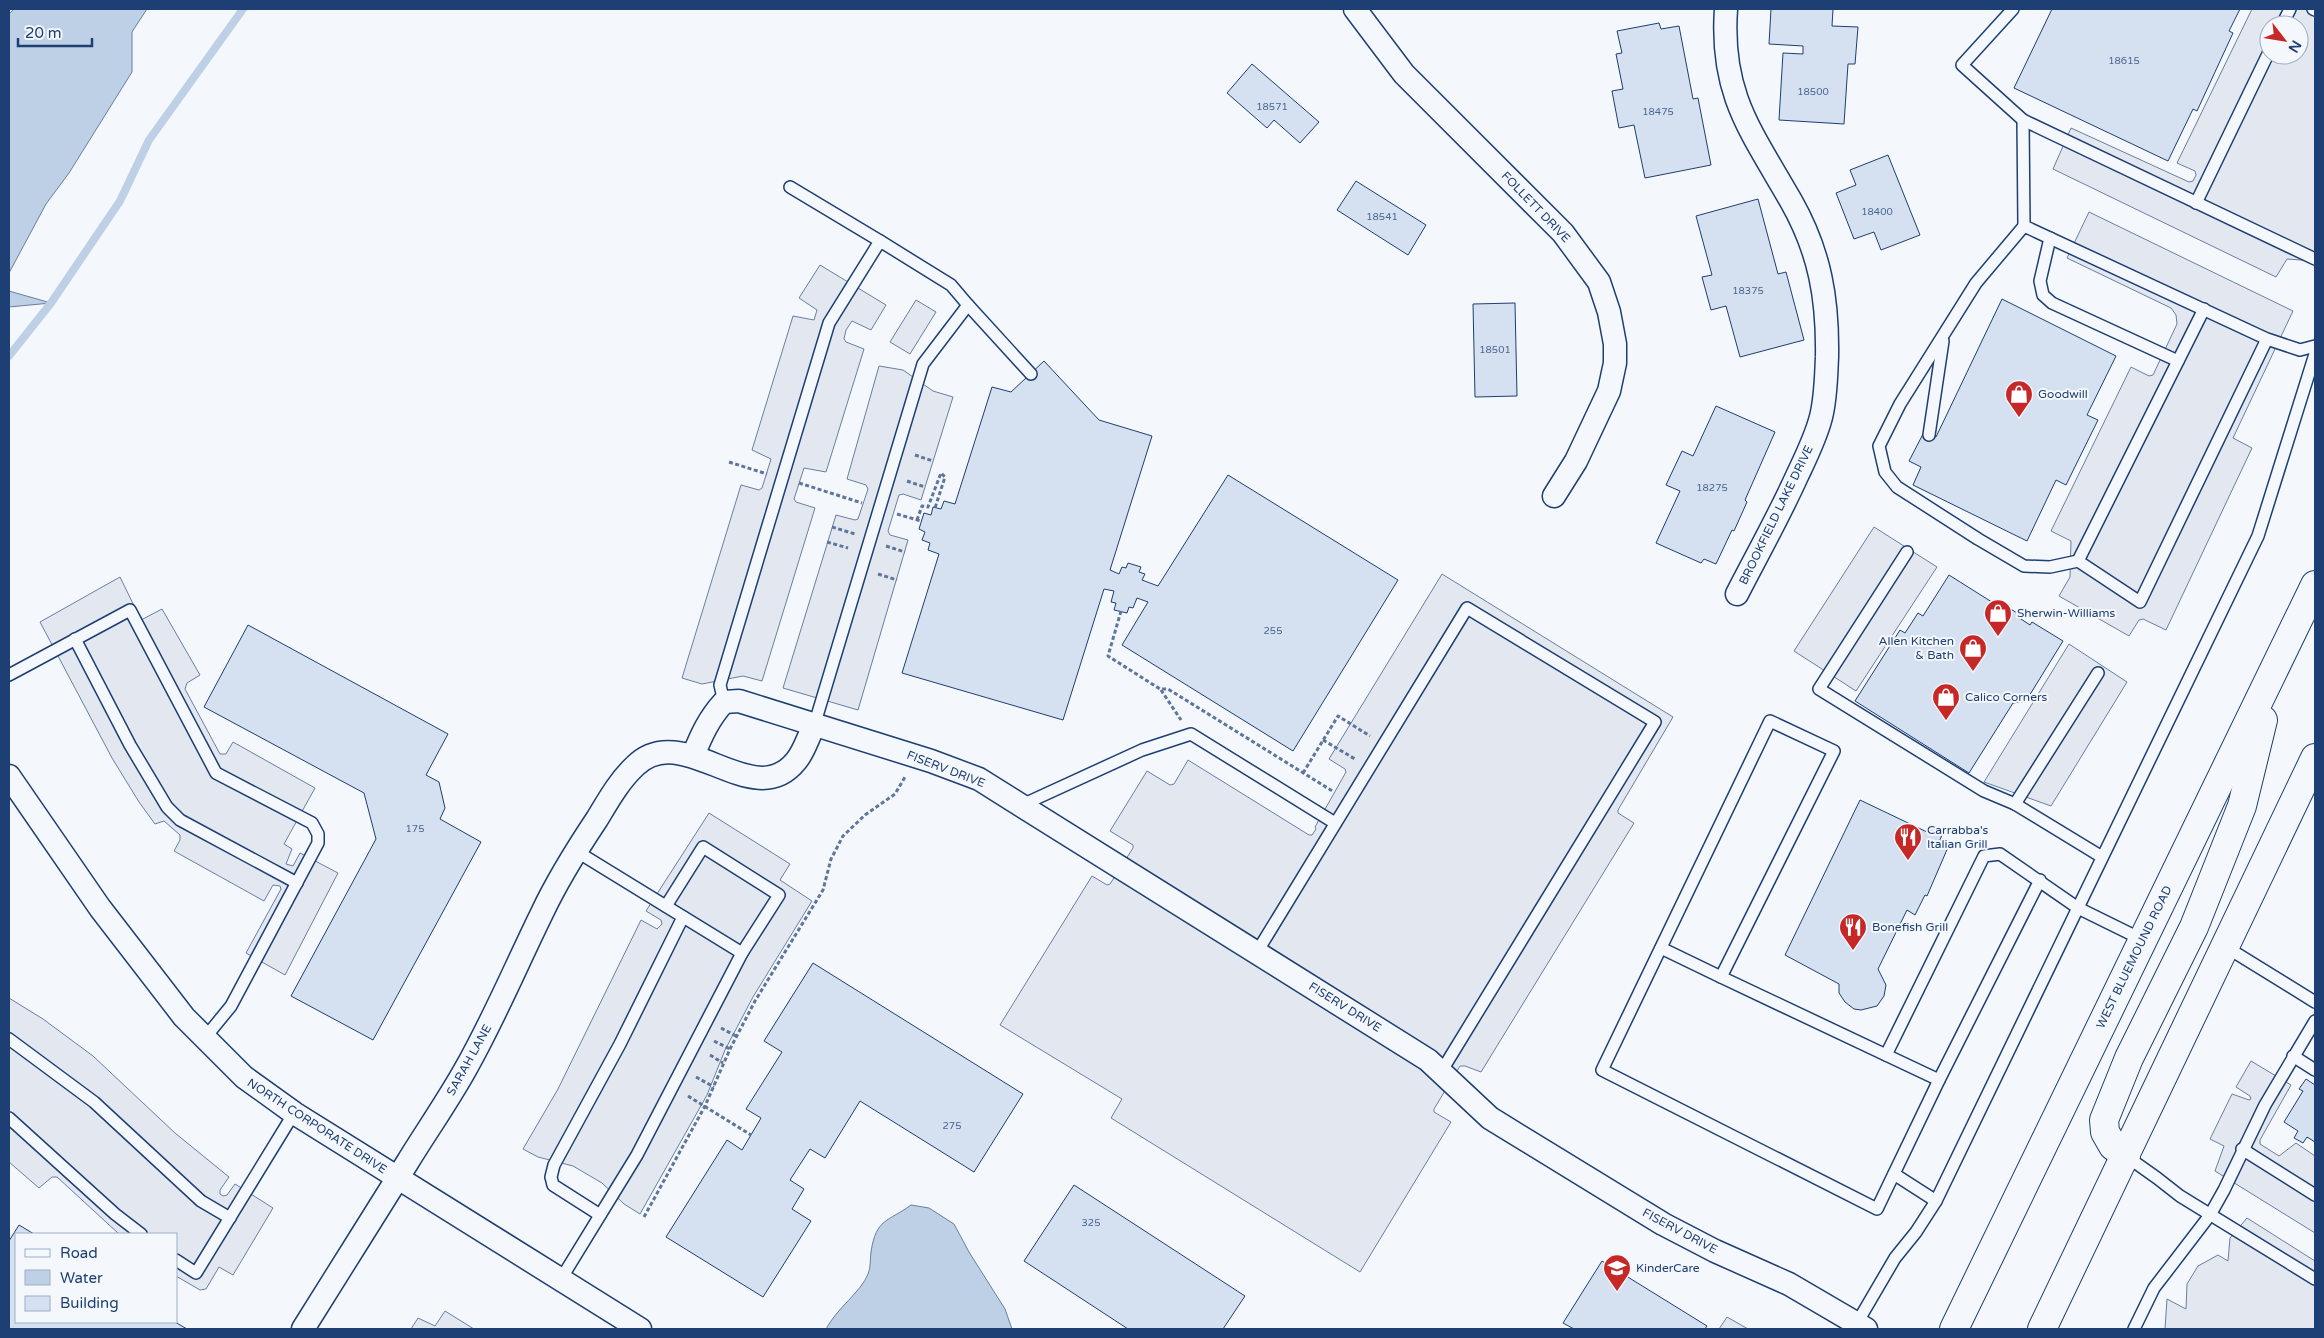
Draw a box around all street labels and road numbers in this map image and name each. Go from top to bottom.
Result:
street label: FOLLETT DRIVE [1499,169,1574,246]
street label: BROOKFIELD LAKE DRIVE [1736,443,1816,587]
street label: FISERV DRIVE [905,748,987,790]
street label: WEST BLUEMOUND ROAD [2093,883,2175,1031]
street label: FISERV DRIVE [1306,979,1384,1035]
street label: SARAH LANE [444,1022,494,1098]
street label: NORTH CORPORATE DRIVE [245,1076,390,1177]
street label: FISERV DRIVE [1640,1205,1720,1257]

